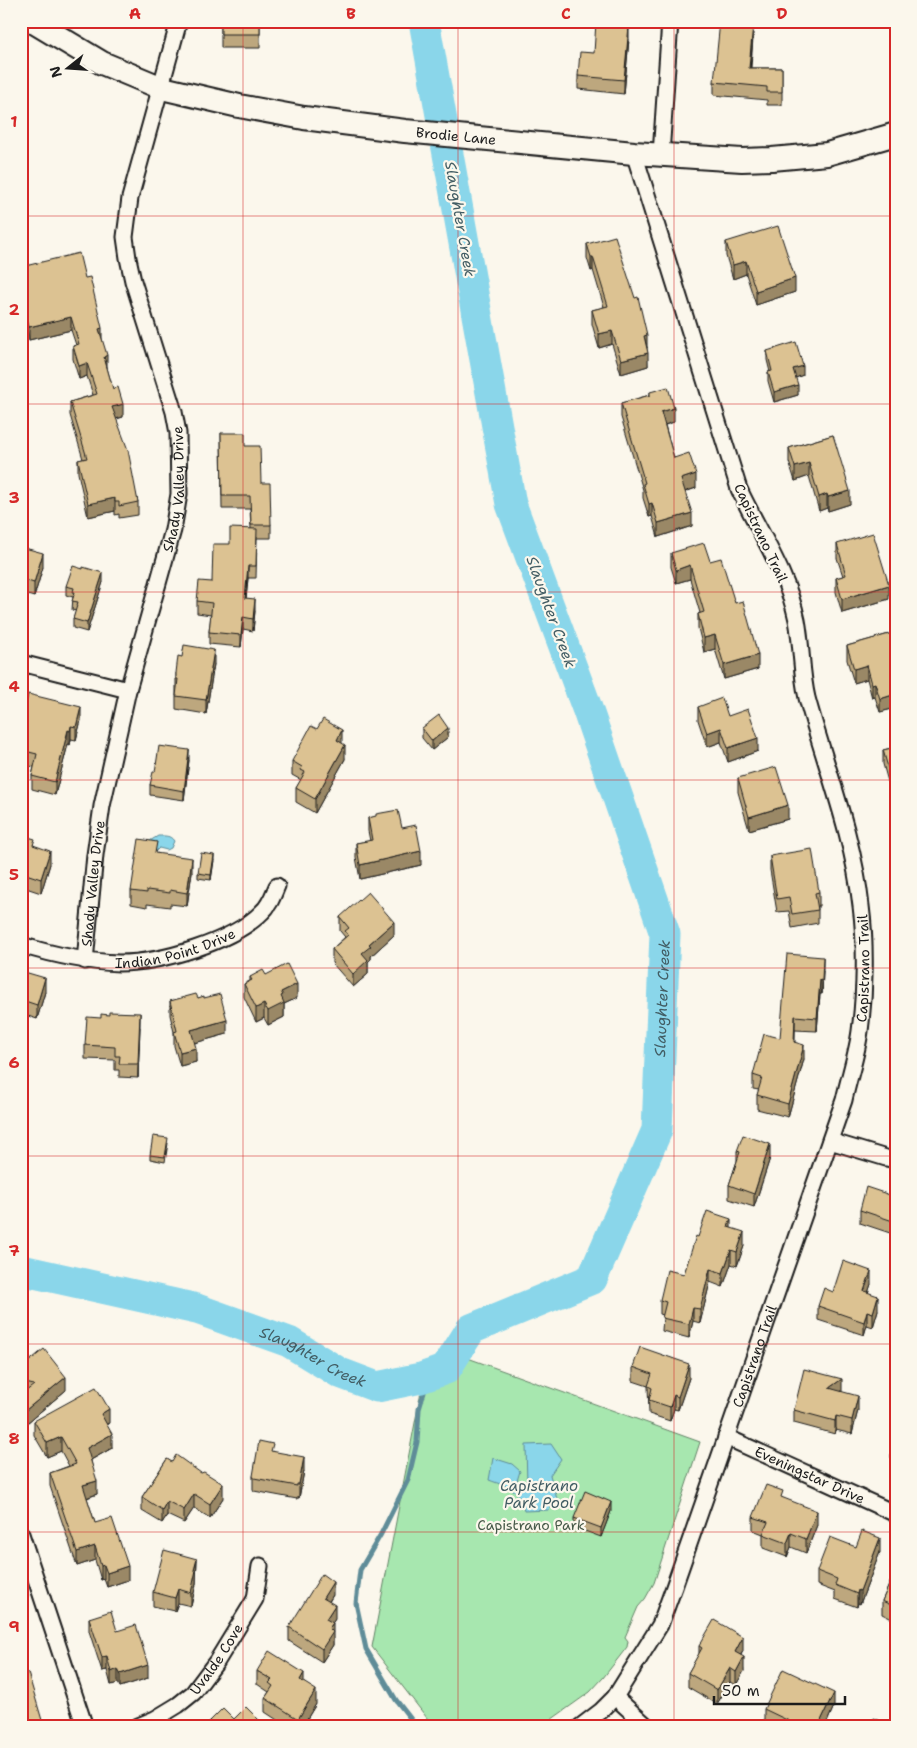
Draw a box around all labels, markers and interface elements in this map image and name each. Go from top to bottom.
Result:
text: A [129,3,141,24]
text: B [346,3,356,24]
text: C [561,3,571,24]
text: D [776,3,788,24]
north arrow [42,42,92,92]
text: N [45,64,66,80]
text: 1 [10,111,18,132]
street label: Brodie Lane [415,123,497,149]
water label: Slaughter Creek [440,160,480,279]
text: 2 [8,299,20,320]
street label: Shady Valley Drive [158,425,188,554]
street label: Capistrano Trail [730,481,792,586]
text: 3 [8,487,20,508]
water label: Slaughter Creek [522,553,581,671]
text: 4 [8,676,20,697]
street label: Shady Valley Drive [77,819,109,947]
text: 5 [9,864,19,885]
street label: Capistrano Trail [852,913,873,1023]
street label: Indian Point Drive [115,924,238,972]
water label: Slaughter Creek [650,939,675,1058]
text: 6 [8,1052,20,1073]
text: 7 [8,1240,20,1261]
street label: Capistrano Trail [728,1302,781,1410]
water label: Slaughter Creek [257,1322,369,1392]
text: 8 [8,1428,20,1449]
street label: Eveningstar Drive [752,1442,868,1508]
water label: Capistrano Park Pool [500,1476,578,1513]
park label: Capistrano Park [477,1516,585,1534]
text: 9 [8,1616,20,1637]
street label: Uvalde Cove [186,1620,247,1698]
scale bar [714,1673,846,1705]
text: 50 m [722,1681,760,1701]

